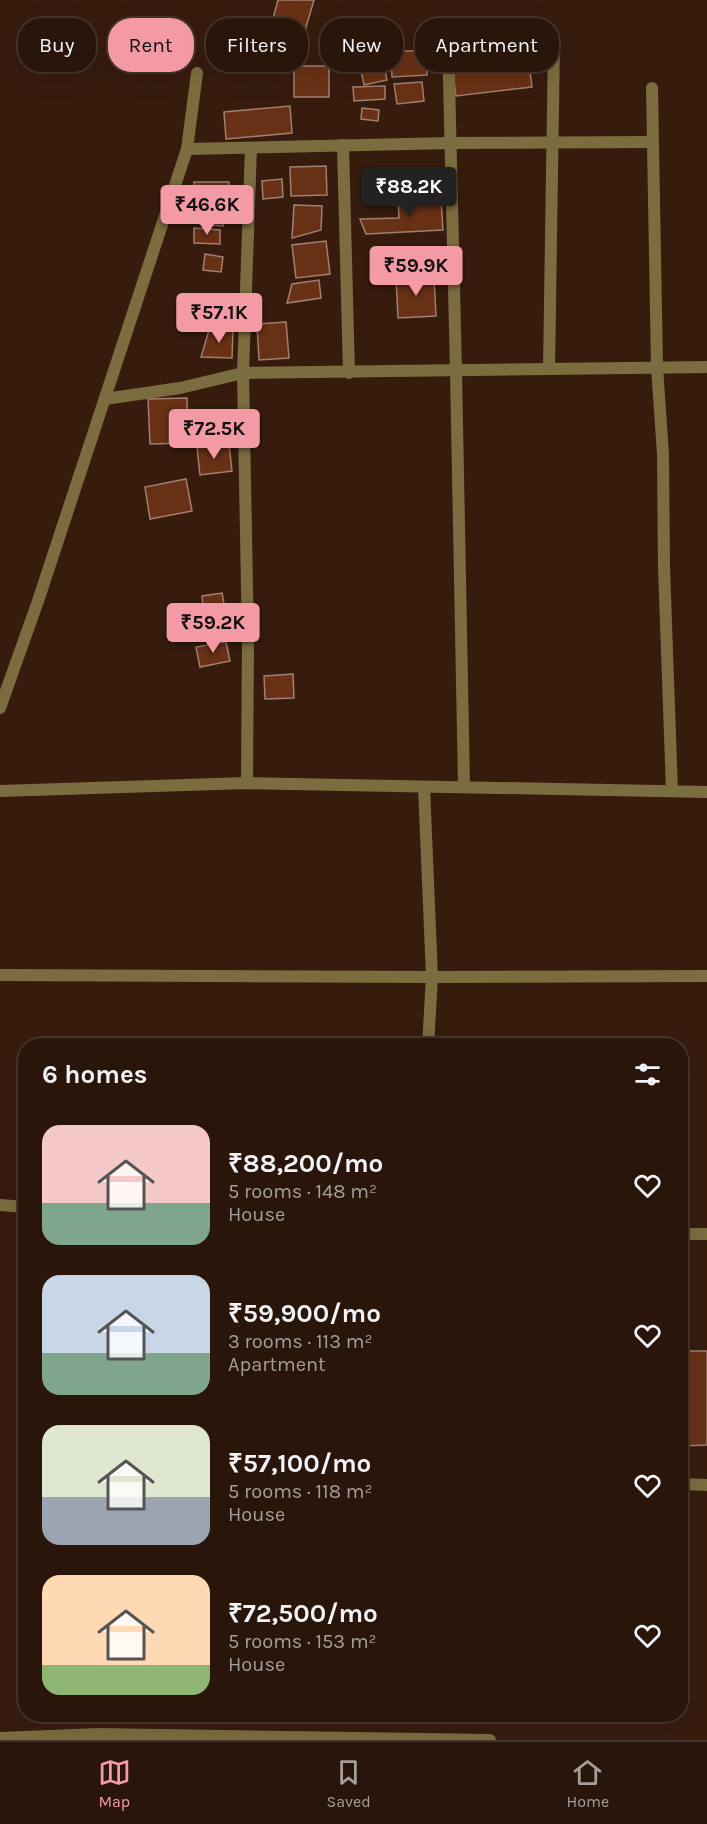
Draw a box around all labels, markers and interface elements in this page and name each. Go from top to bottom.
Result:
chip: Buy [18,18,96,72]
chip: Rent [108,18,194,72]
chip: Filters [206,18,308,72]
chip: New [320,18,403,72]
chip: Apartment [415,18,559,72]
pin: ₹88.2K [360,167,458,218]
text: ₹88.2K [376,175,442,198]
pin: ₹46.6K [158,185,256,236]
text: ₹46.6K [175,193,240,216]
pin: ₹59.9K [367,246,465,297]
text: ₹59.9K [384,254,448,277]
pin: ₹57.1K [170,293,268,344]
text: ₹57.1K [190,301,248,324]
pin: ₹72.5K [165,409,263,460]
text: ₹72.5K [183,417,245,440]
pin: ₹59.2K [164,603,262,654]
text: ₹59.2K [181,611,245,634]
icon: filters [631,1058,664,1091]
text: 6 homes [42,1059,147,1090]
text: ₹88,200/mo [228,1148,383,1179]
icon: home [90,1149,162,1221]
icon: heart [631,1169,664,1202]
text: 5 rooms · 148 m² [228,1180,377,1203]
text: House [228,1203,285,1226]
text: ₹59,900/mo [228,1298,381,1329]
icon: home [90,1299,162,1371]
icon: heart [631,1319,664,1352]
text: 3 rooms · 113 m² [228,1330,372,1353]
text: Apartment [228,1353,326,1376]
text: ₹57,100/mo [228,1448,371,1479]
icon: home [90,1449,162,1521]
icon: heart [631,1469,664,1502]
text: 5 rooms · 118 m² [228,1480,372,1503]
text: House [228,1503,285,1526]
text: ₹72,500/mo [228,1598,378,1629]
icon: home [90,1599,162,1671]
icon: heart [631,1619,664,1652]
text: 5 rooms · 153 m² [228,1630,377,1653]
text: House [228,1653,285,1676]
tab: Map [98,1756,131,1811]
tab: Saved [327,1756,371,1811]
tab: Home [567,1756,609,1811]

